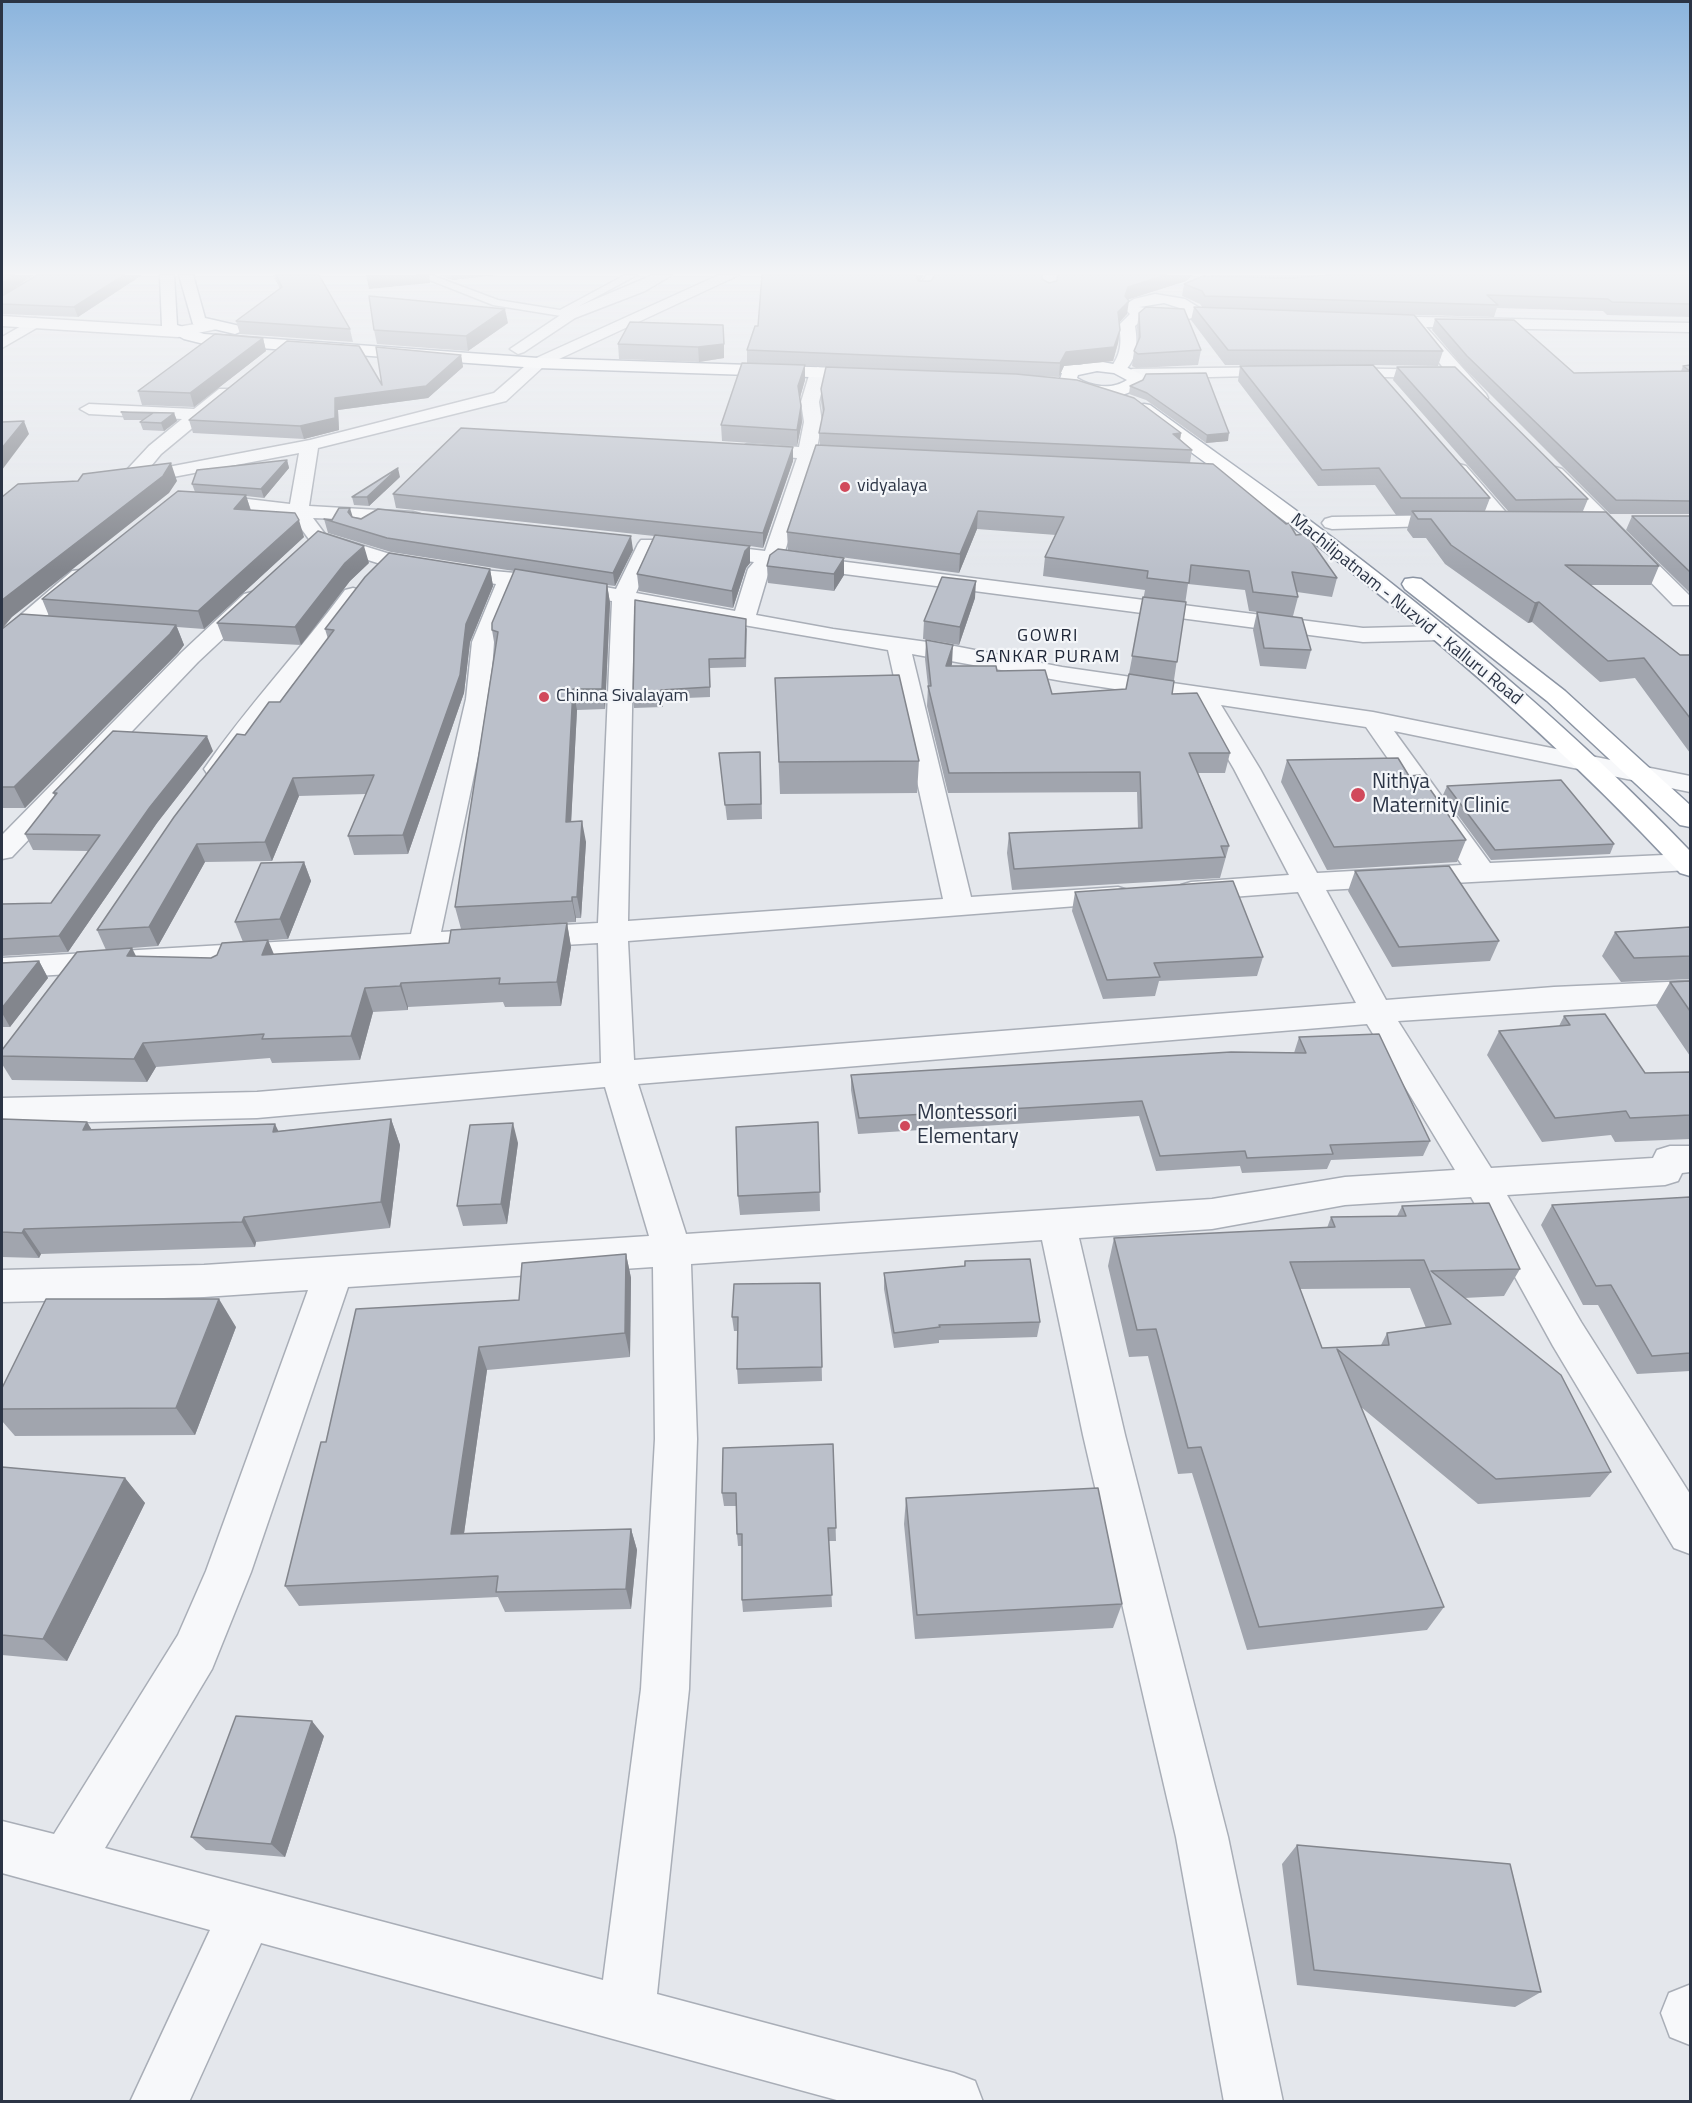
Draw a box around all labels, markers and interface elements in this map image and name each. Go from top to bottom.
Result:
place label: vidyalaya [857,476,927,498]
marker: vidyalaya [838,480,852,494]
street label: Machilipatnam - Nuzvid - Kalluru Road [1286,510,1526,710]
district label: GOWRI SANKAR PURAM [975,626,1121,668]
place label: Chinna Sivalayam [556,686,689,708]
marker: Chinna Sivalayam [537,690,551,704]
place label: Nithya Maternity Clinic [1372,770,1509,820]
marker: Nithya Maternity Clinic [1349,786,1367,804]
place label: Montessori Elementary [917,1101,1019,1151]
marker: Montessori Elementary [898,1119,912,1133]

